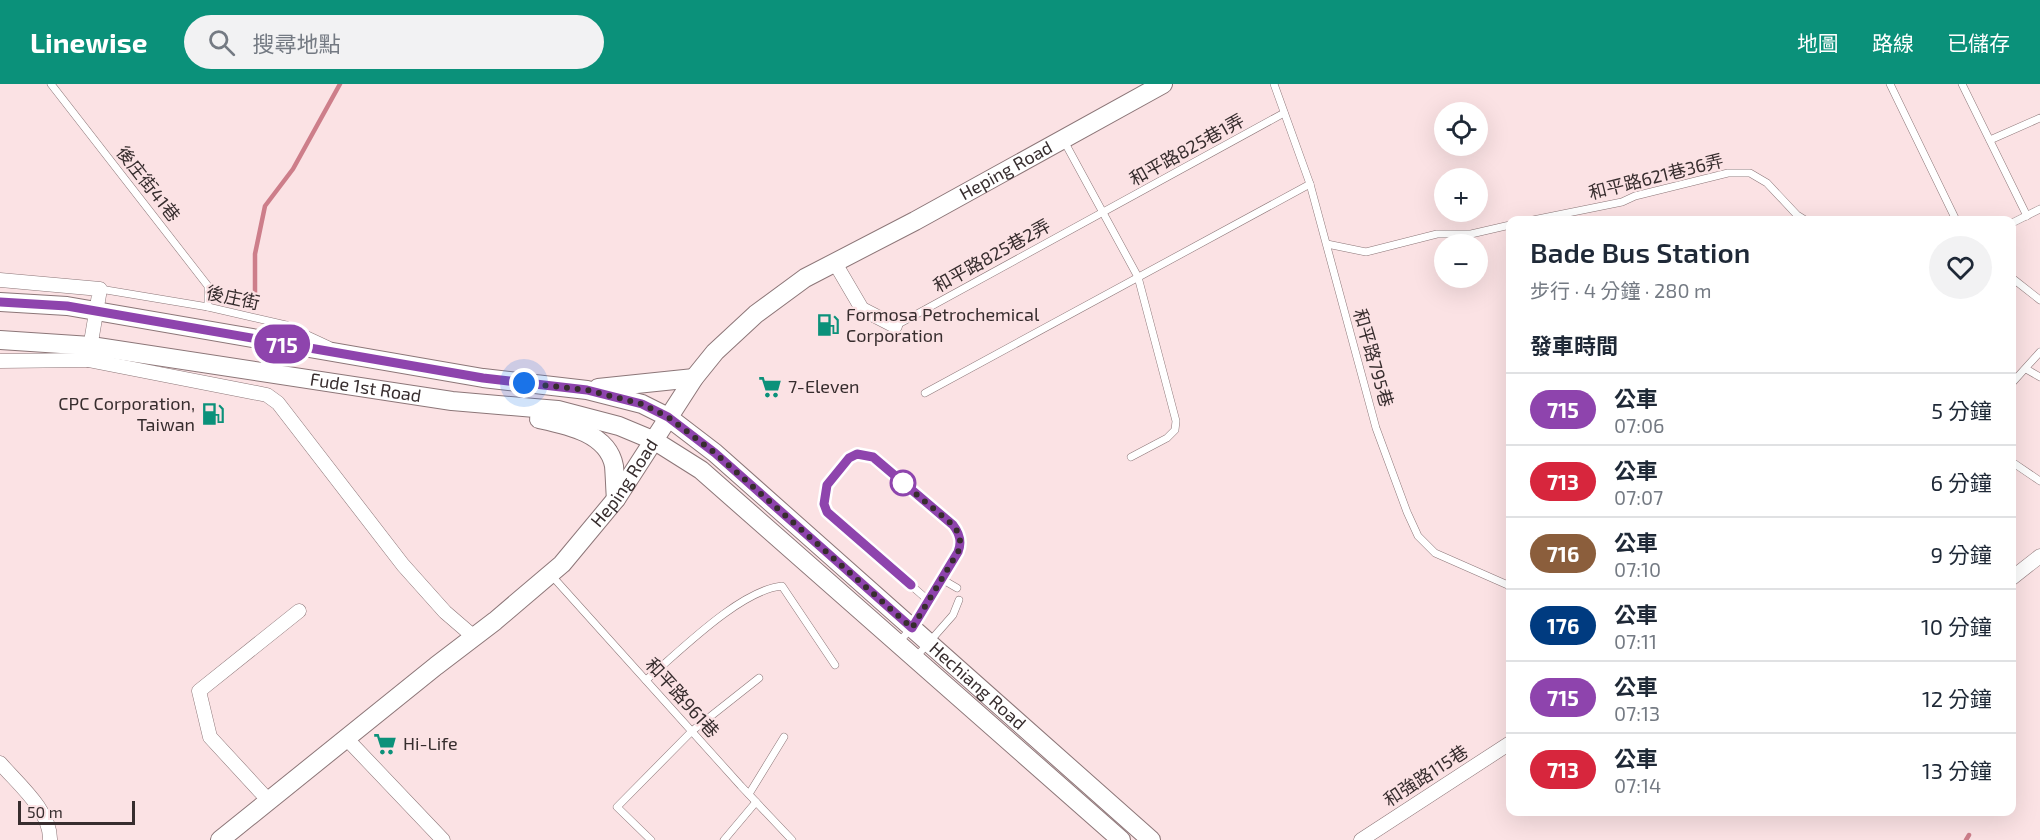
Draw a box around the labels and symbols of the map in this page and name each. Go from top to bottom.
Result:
street label: 和平路825巷1弄 [1125,109,1248,190]
street label: Heping Road [955,135,1056,204]
street label: 後庄街41巷 [112,141,185,226]
street label: 和平路621巷36弄 [1586,149,1725,203]
street label: 和平路825巷2弄 [929,214,1054,296]
street label: 後庄街 [205,281,262,313]
place label: Formosa Petrochemical Corporation [846,303,1040,346]
street label: 和平路795巷 [1349,306,1398,409]
fuel station icon: Formosa Petrochemical Corporation [815,312,841,338]
line badge: 715 [248,324,316,364]
street label: Fude 1st Road [309,368,423,406]
your location [509,368,539,398]
supermarket icon: 7-Eleven [757,374,783,400]
place label: 7-Eleven [788,375,860,397]
place label: CPC Corporation, Taiwan [58,392,195,435]
fuel station icon: CPC Corporation, Taiwan [200,401,226,427]
street label: Heping Road [585,434,662,531]
unlabelled marker [890,470,916,496]
street label: Hechiang Road [925,637,1031,734]
street label: 和平路961巷 [641,653,724,742]
supermarket icon: Hi-Life [372,731,398,757]
place label: Hi-Life [403,732,458,754]
street label: 和強路115巷 [1379,740,1472,811]
scale bar [18,798,135,826]

